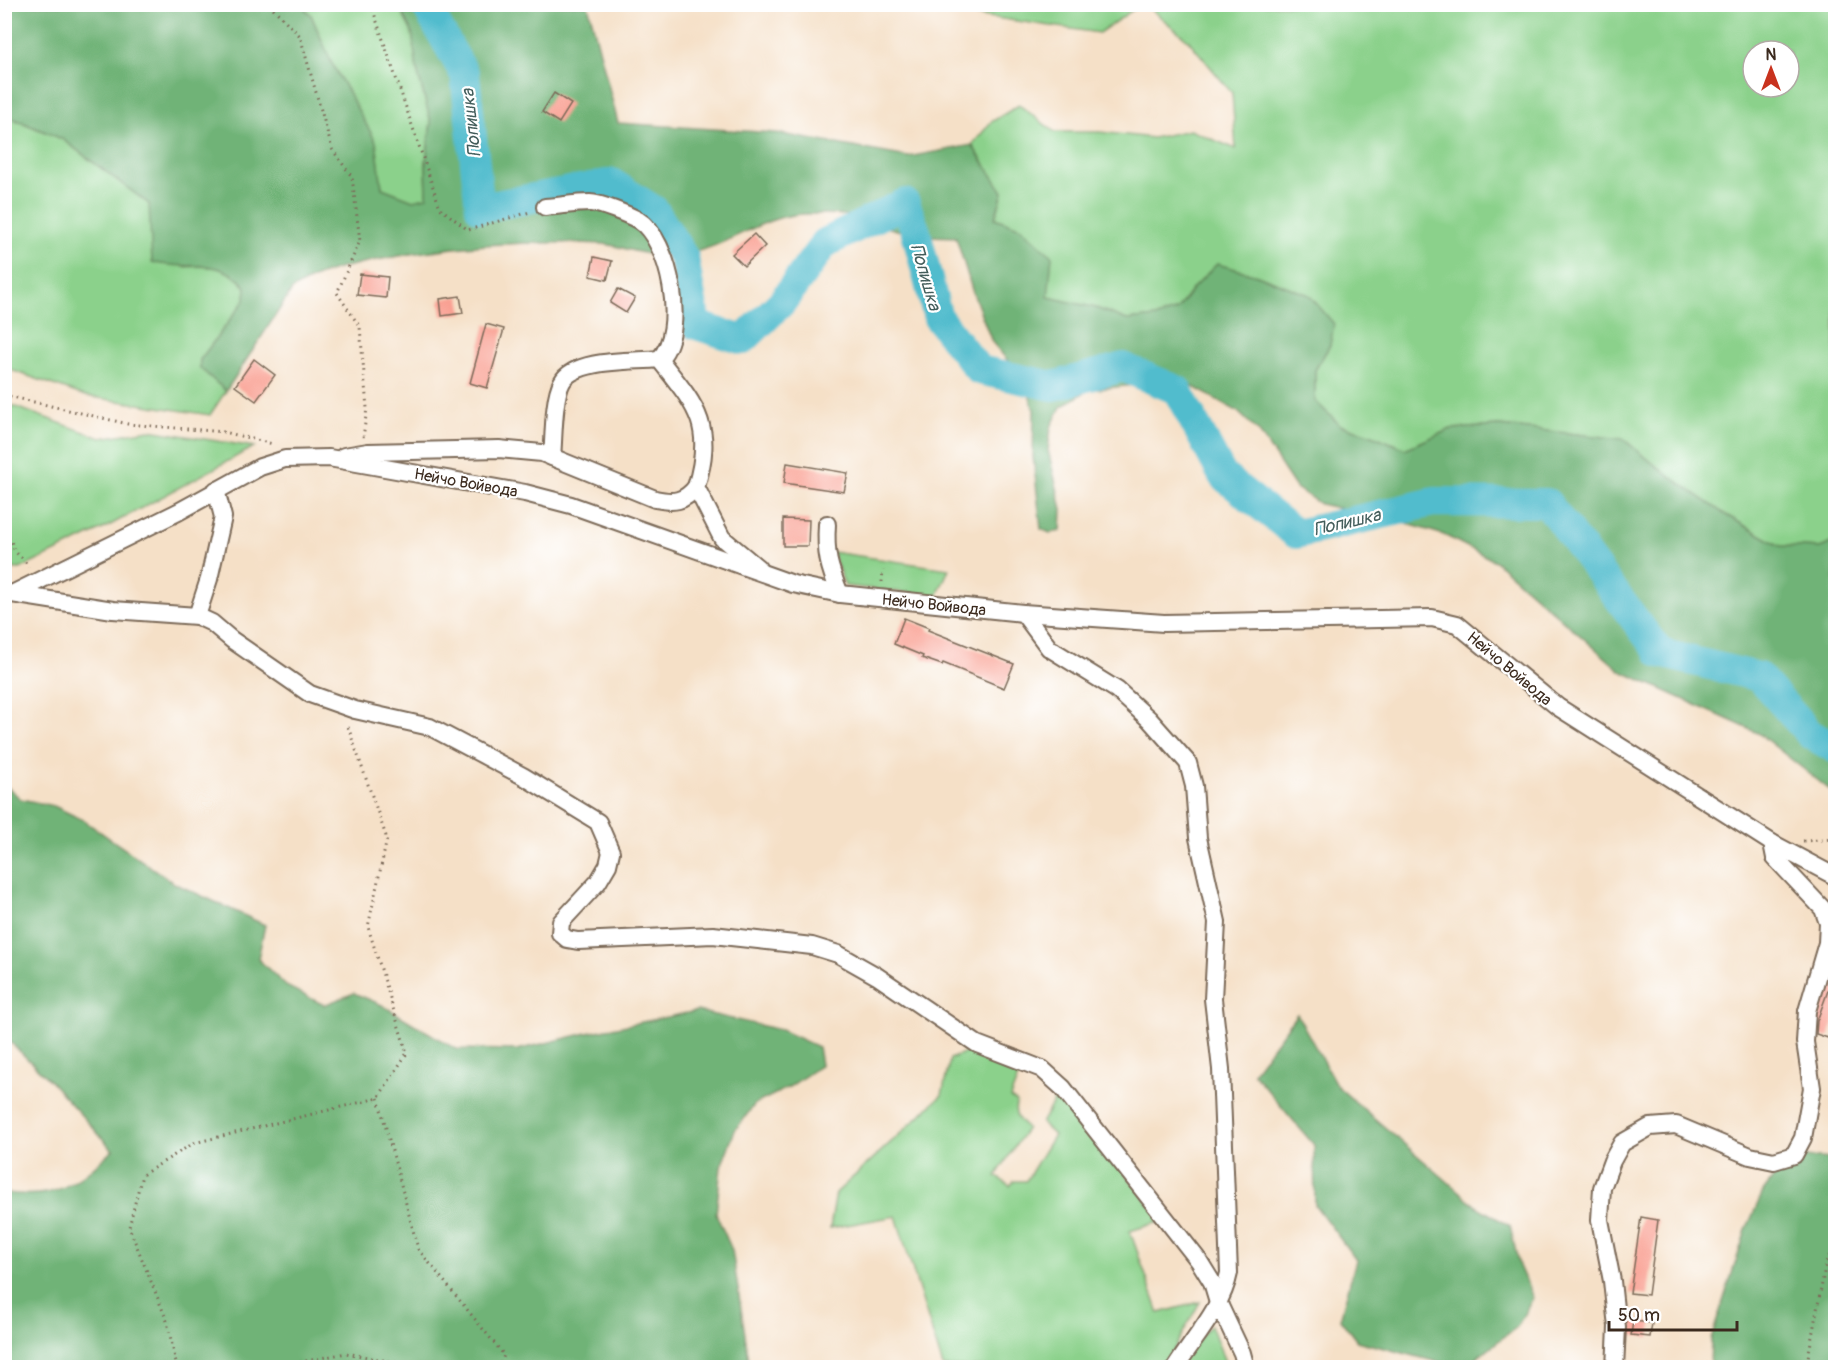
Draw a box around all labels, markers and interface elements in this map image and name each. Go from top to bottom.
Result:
north arrow [1741,39,1801,99]
text: N [1766,45,1777,65]
water label: Попишка [456,86,486,158]
water label: Попишка [905,241,946,315]
street label: Нейчо Войвода [413,464,519,502]
water label: Попишка [1311,503,1384,541]
street label: Нейчо Войвода [881,590,987,620]
street label: Нейчо Войвода [1463,627,1556,710]
scale bar [1609,1294,1736,1332]
text: 50 m [1618,1304,1660,1327]

